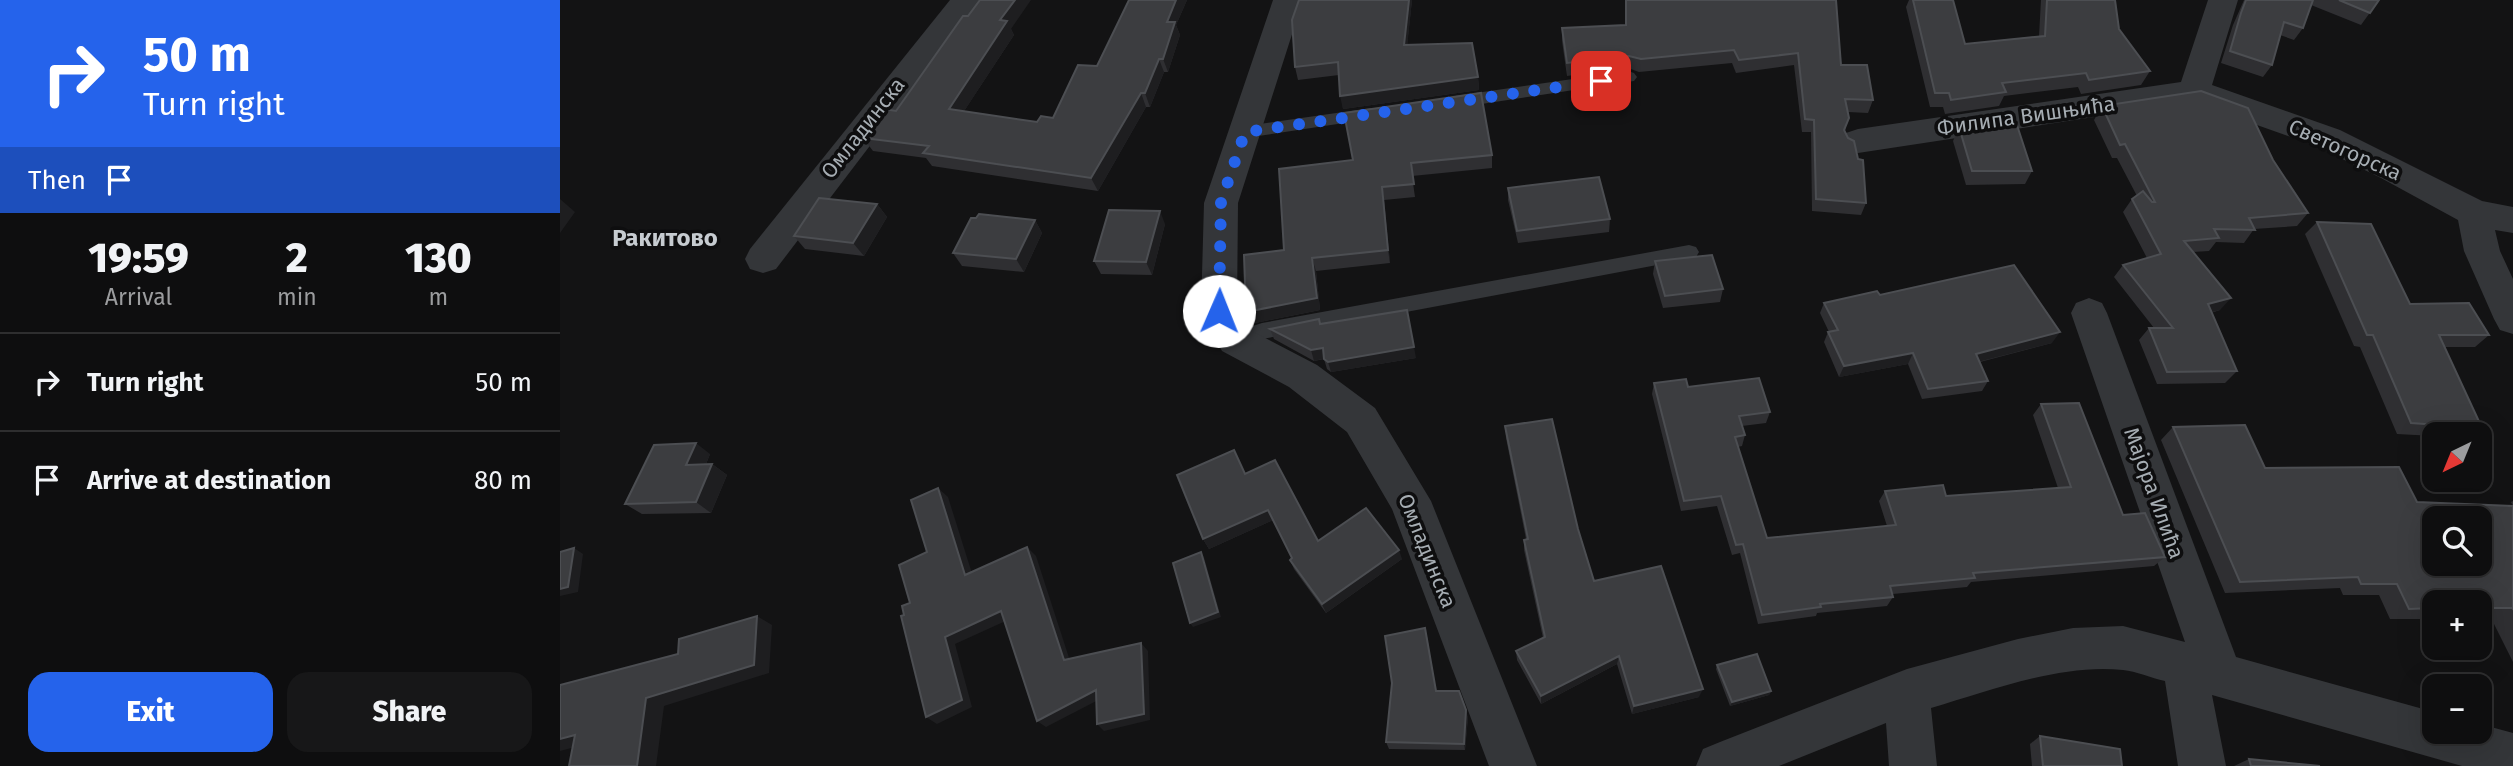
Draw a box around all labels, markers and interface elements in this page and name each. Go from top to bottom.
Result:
text: 50 m [143,25,251,84]
icon: right [28,28,119,119]
pin [1571,51,1631,111]
icon: arrive [1582,62,1620,100]
street label: Омладинска [816,72,910,184]
text: Turn right [143,85,285,123]
street label: Филипа Вишњића [1935,91,2117,141]
street label: Светогорска [2285,114,2405,186]
icon: arrive [100,161,138,199]
text: Then [28,165,86,196]
district label: Ракитово [612,224,718,252]
text: 19:59 [88,233,189,283]
text: 2 [286,233,308,283]
text: 130 [405,233,472,283]
position arrow [1182,274,1256,348]
text: Arrival [105,283,172,311]
text: min [277,283,317,311]
text: m [428,283,448,311]
icon: right [28,363,66,401]
text: Turn right [87,367,204,398]
text: 50 m [475,367,532,398]
north arrow [2422,422,2492,492]
map controls [2422,422,2492,744]
street label: Мајора Илића [2118,424,2190,562]
icon: arrive [28,461,66,499]
text: Arrive at destination [87,465,331,496]
text: 80 m [474,465,532,496]
street label: Омладинска [1392,490,1462,612]
button: search [2422,506,2492,576]
button: + [2422,590,2492,660]
button: Exit [28,672,273,752]
button: Share [287,672,532,752]
button: − [2422,674,2492,744]

